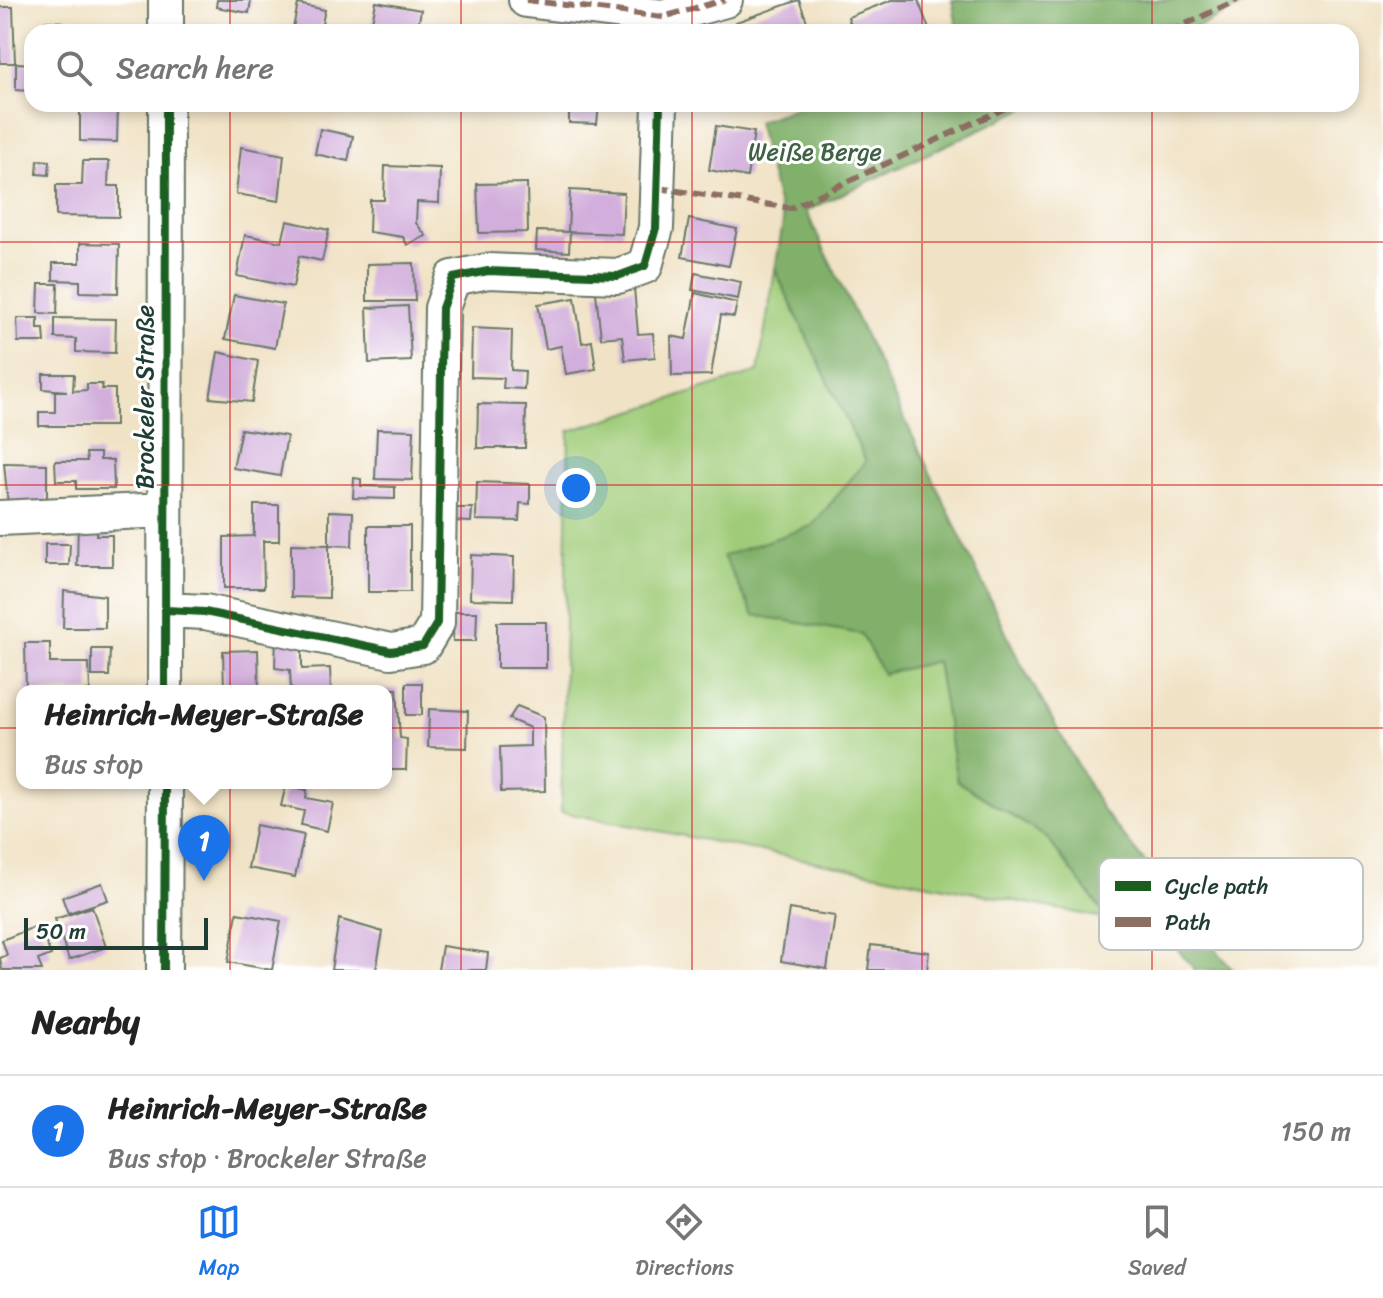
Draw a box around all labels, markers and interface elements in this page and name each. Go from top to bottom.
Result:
search box [24,24,1359,112]
text: Search here [116,41,274,95]
icon: search [52,46,96,90]
park label: Weiße Berge [748,131,882,173]
street label: Brockeler Straße [124,305,166,489]
your location [556,468,596,508]
popup [16,685,392,789]
text: Heinrich-Meyer-Straße [45,687,363,741]
text: Bus stop [45,741,143,787]
pin: 1 [178,815,230,881]
legend [1099,858,1363,950]
text: Cycle path [1165,867,1268,906]
text: Path [1165,903,1211,942]
text: 50 m [36,912,86,951]
scale bar [24,914,208,950]
text: Nearby [32,992,140,1052]
text: Heinrich-Meyer-Straße [108,1081,427,1135]
text: 1 [52,1108,64,1154]
text: 150 m [1281,1108,1351,1154]
text: Bus stop · Brockeler Straße [108,1135,427,1181]
tab: Map [197,1200,241,1287]
tab: Directions [635,1200,734,1287]
tab: Saved [1128,1200,1186,1287]

